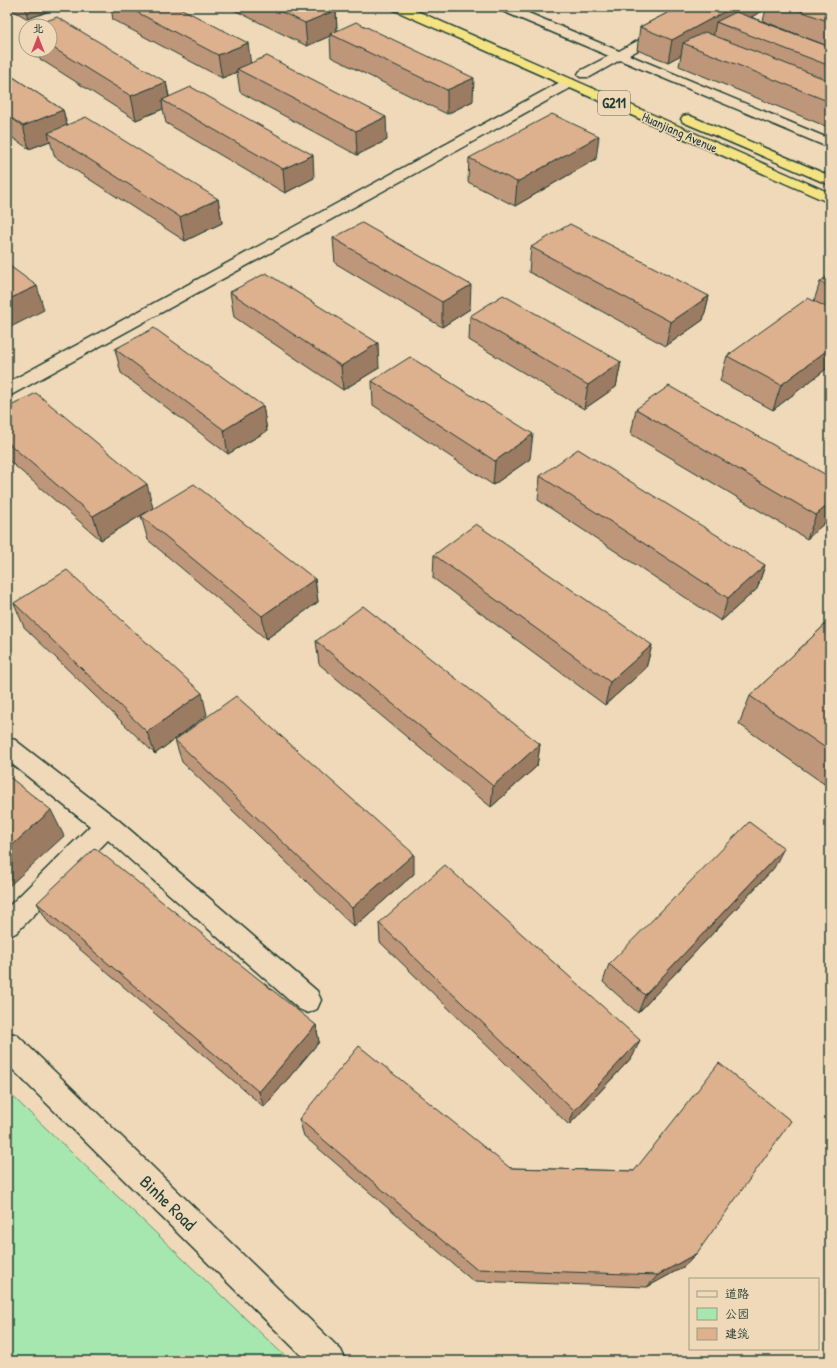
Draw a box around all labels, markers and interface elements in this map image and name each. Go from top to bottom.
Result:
north arrow [18,18,58,58]
text: 北 [33,21,44,35]
road number: G211 [598,91,630,115]
street label: Huanjiang Avenue [639,107,721,157]
street label: Binhe Road [135,1169,202,1236]
legend [689,1278,819,1350]
text: 道路 [725,1285,749,1302]
text: 公园 [725,1305,749,1322]
text: 建筑 [725,1325,749,1342]

